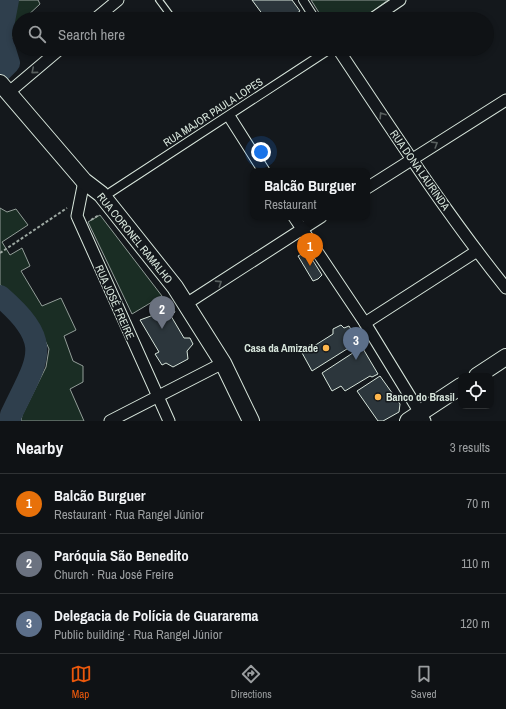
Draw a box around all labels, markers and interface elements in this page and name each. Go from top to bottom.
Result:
search box [12,12,494,56]
icon: search [26,23,48,45]
text: Search here [58,24,125,45]
one-way arrow [31,66,38,73]
street label: RUA MAJOR PAULA LOPES [160,74,266,150]
one-way arrow [380,113,387,120]
street label: RUA DONA LAURINDA [387,127,453,214]
your location [251,142,271,162]
one-way arrow [431,142,438,149]
popup [250,168,370,220]
text: Balcão Burguer [264,175,356,196]
street label: RUA CORONEL RAMALHO [94,190,176,286]
text: Restaurant [264,196,316,213]
pin: 1 [297,233,323,266]
street label: RUA JOSÉ FREIRE [92,263,138,341]
one-way arrow [215,280,222,288]
pin: 2 [149,296,175,329]
pin: 3 [343,327,369,360]
place label: Casa da Amizade [244,341,318,355]
marker: Casa da Amizade [321,343,331,353]
map controls [458,373,494,409]
button: locate [458,373,494,409]
place label: Banco do Brasil [386,390,455,404]
marker: Banco do Brasil [373,392,383,402]
text: Nearby [16,436,63,459]
text: 3 results [450,439,490,456]
text: Balcão Burguer [54,485,146,506]
text: 1 [26,495,32,512]
text: 70 m [466,495,490,512]
text: Restaurant · Rua Rangel Júnior [54,506,204,523]
text: Paróquia São Benedito [54,545,189,566]
text: 2 [26,555,32,572]
text: 110 m [461,555,490,572]
text: Church · Rua José Freire [54,566,174,583]
text: Delegacia de Polícia de Guararema [54,605,258,626]
text: 3 [26,615,32,632]
text: 120 m [460,615,490,632]
text: Public building · Rua Rangel Júnior [54,626,222,643]
tab: Map [70,663,92,701]
tab: Directions [231,663,272,701]
tab: Saved [411,663,436,701]

